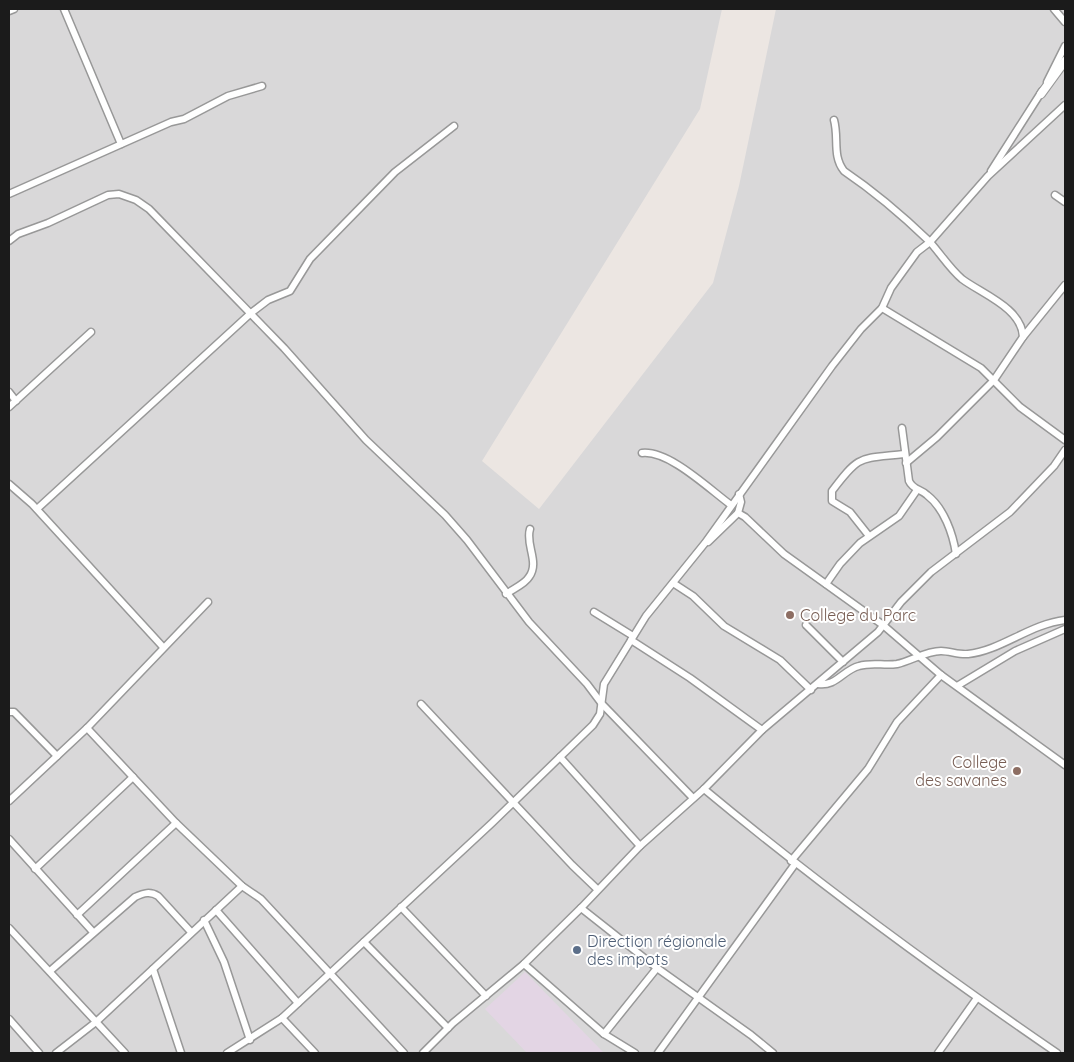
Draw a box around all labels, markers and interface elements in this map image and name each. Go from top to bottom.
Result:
place label: College du Parc [800,605,916,625]
marker: College du Parc [784,609,796,621]
place label: College des savanes [915,752,1007,790]
marker: College des savanes [1011,765,1023,777]
place label: Direction régionale des impots [587,931,727,969]
marker: Direction régionale des impots [571,944,583,956]

